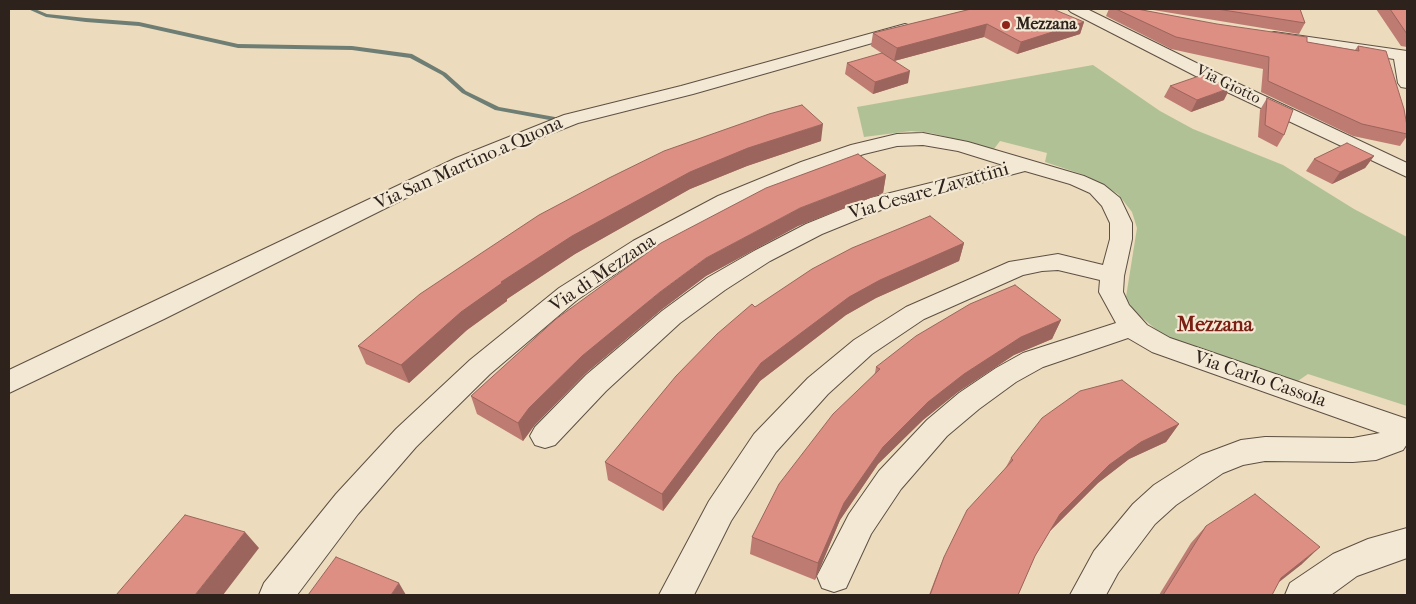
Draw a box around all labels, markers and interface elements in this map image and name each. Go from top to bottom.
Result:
place label: Mezzana [1016,15,1077,35]
marker: Mezzana [1000,19,1012,31]
street label: Via Giotto [1193,61,1263,109]
street label: Via San Martino a Quona [371,112,567,216]
street label: Via Cesare Zavattini [846,158,1012,226]
street label: Via di Mezzana [546,230,660,318]
district label: Mezzana [1177,314,1253,338]
street label: Via Carlo Cassola [1191,347,1329,413]

